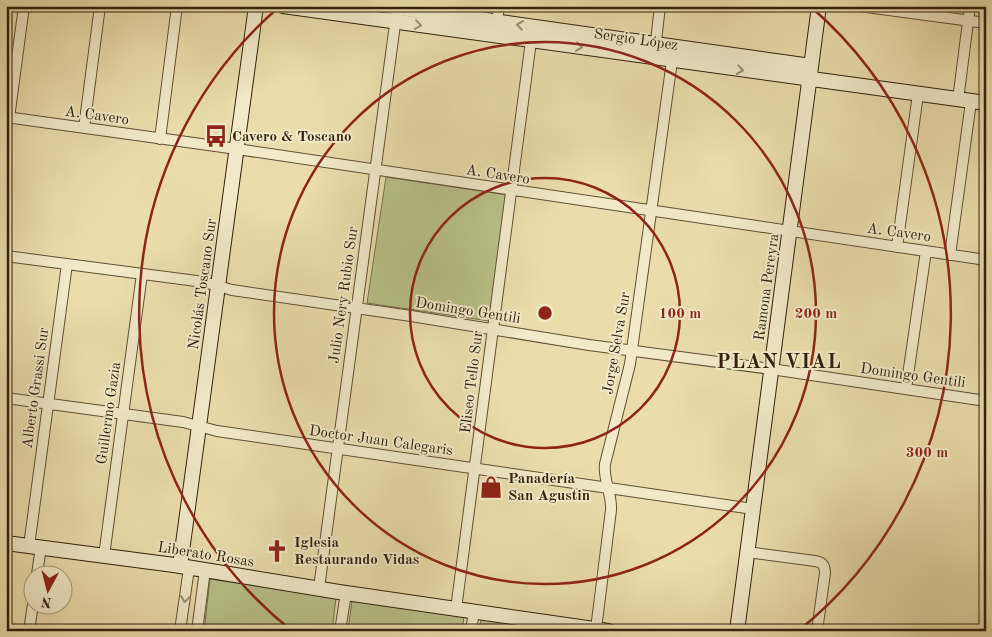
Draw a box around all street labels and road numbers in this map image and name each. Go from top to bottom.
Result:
street label: Sergio López [593,27,679,54]
street label: A. Cavero [64,105,130,128]
street label: A. Cavero [465,163,531,188]
street label: Nicolás Toscano Sur [187,218,220,351]
street label: A. Cavero [866,222,932,245]
street label: Julio Nery Rubio Sur [327,226,362,365]
street label: Ramona Pereyra [753,232,783,342]
street label: Jorge Selva Sur [601,291,634,396]
street label: Domingo Gentili [414,296,521,327]
street label: Alberto Grassi Sur [21,327,52,450]
street label: Eliseo Tello Sur [459,330,486,434]
street label: Guillermo Gazia [95,360,124,466]
street label: Domingo Gentili [859,362,966,391]
street label: Doctor Juan Calegaris [308,424,454,459]
street label: Liberato Rosas [156,540,255,571]

